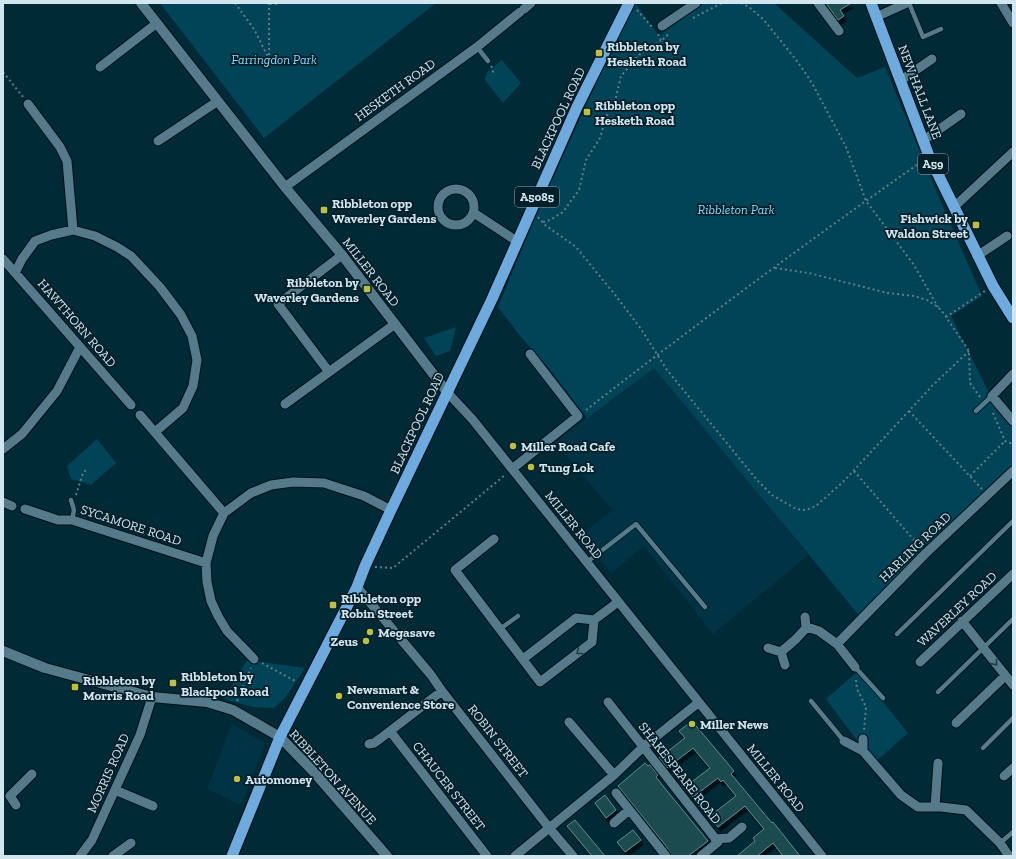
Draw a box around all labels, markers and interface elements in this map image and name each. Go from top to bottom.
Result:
place label: Ribbleton by Hesketh Road [607,39,687,69]
street label: NEW HALL LANE [895,43,945,142]
marker: Ribbleton by Hesketh Road [594,48,604,58]
park label: Farringdon Park [231,52,317,67]
street label: HESKETH ROAD [352,56,438,124]
street label: BLACKPOOL ROAD [528,65,588,171]
place label: Ribbleton opp Hesketh Road [595,98,676,128]
marker: Ribbleton opp Hesketh Road [582,107,592,117]
road number: A59 [918,154,948,174]
road number: A5085 [515,187,559,207]
place label: Ribbleton opp Waverley Gardens [332,196,436,226]
park label: Ribbleton Park [697,202,775,217]
marker: Ribbleton opp Waverley Gardens [319,205,329,215]
place label: Fishwick by Waldon Street [885,211,969,241]
marker: Fishwick by Waldon Street [971,220,981,230]
street label: MILLER ROAD [340,235,402,309]
place label: Ribbleton by Waverley Gardens [255,275,359,305]
street label: HAWTHORN ROAD [35,276,119,370]
marker: Ribbleton by Waverley Gardens [362,284,372,294]
street label: BLACKPOOL ROAD [387,370,447,476]
place label: Miller Road Cafe [521,439,616,454]
marker: Miller Road Cafe [508,441,518,451]
place label: Tung Lok [539,460,594,475]
marker: Tung Lok [526,462,536,472]
street label: MILLER ROAD [542,488,606,562]
street label: SYCAMORE ROAD [79,502,183,548]
street label: HARLING ROAD [876,509,954,585]
street label: WAVERLEY ROAD [914,568,1000,650]
place label: Ribbleton opp Robin Street [341,591,422,621]
marker: Ribbleton opp Robin Street [328,600,338,610]
place label: Megasave [378,625,436,640]
marker: Megasave [365,627,375,637]
place label: Zeus [331,634,358,649]
marker: Zeus [361,636,371,646]
one-way arrow [576,648,583,655]
one-way arrow [991,658,998,665]
place label: Ribbleton by Blackpool Road [181,669,269,699]
place label: Ribbleton by Morris Road [83,673,156,703]
marker: Ribbleton by Blackpool Road [168,678,178,688]
marker: Ribbleton by Morris Road [70,682,80,692]
place label: Newsmart & Convenience Store [347,682,455,712]
marker: Newsmart & Convenience Store [334,691,344,701]
street label: ROBIN STREET [465,702,531,780]
place label: Miller News [700,717,769,732]
street label: SHAKESPEARE ROAD [636,719,724,827]
marker: Miller News [687,719,697,729]
street label: RIBBLETON AVENUE [287,727,380,828]
street label: MORRIS ROAD [84,731,132,815]
street label: CHAUCER STREET [410,739,488,833]
street label: MILLER ROAD [744,741,808,815]
place label: Automoney [245,772,312,787]
marker: Automoney [232,774,242,784]

